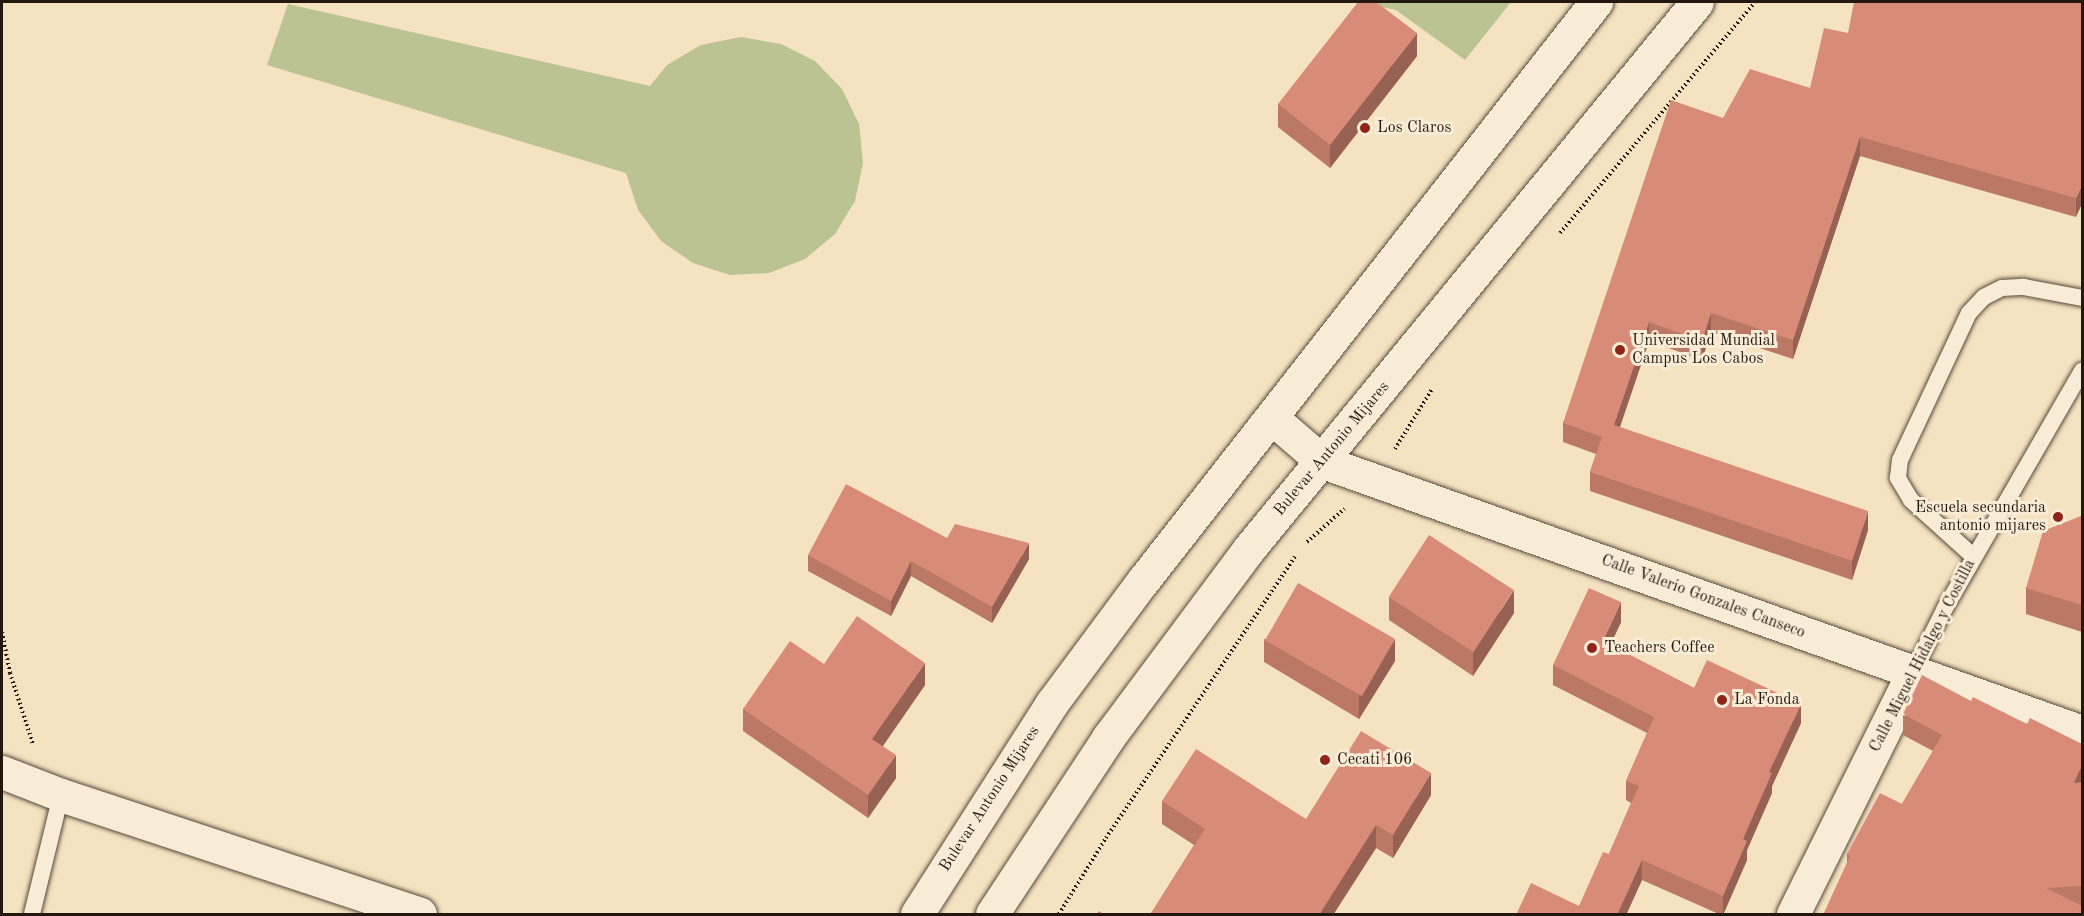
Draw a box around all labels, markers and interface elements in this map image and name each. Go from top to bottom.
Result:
place label: Los Claros [1377,118,1451,138]
marker: Los Claros [1358,121,1372,135]
place label: Universidad Mundial Campus Los Cabos [1632,331,1775,369]
marker: Universidad Mundial Campus Los Cabos [1613,343,1627,357]
street label: Bulevar Antonio Mijares [1270,378,1394,520]
place label: Escuela secundaria antonio mijares [1915,498,2046,536]
marker: Escuela secundaria antonio mijares [2051,510,2065,524]
street label: Calle Valerio Gonzales Canseco [1598,551,1808,643]
street label: Calle Miguel Hidalgo y Costilla [1866,556,1980,756]
place label: Teachers Coffee [1604,638,1715,658]
marker: Teachers Coffee [1585,641,1599,655]
place label: La Fonda [1734,690,1800,710]
marker: La Fonda [1715,693,1729,707]
street label: Bulevar Antonio Mijares [936,723,1044,875]
place label: Cecati 106 [1337,750,1412,770]
marker: Cecati 106 [1318,753,1332,767]

